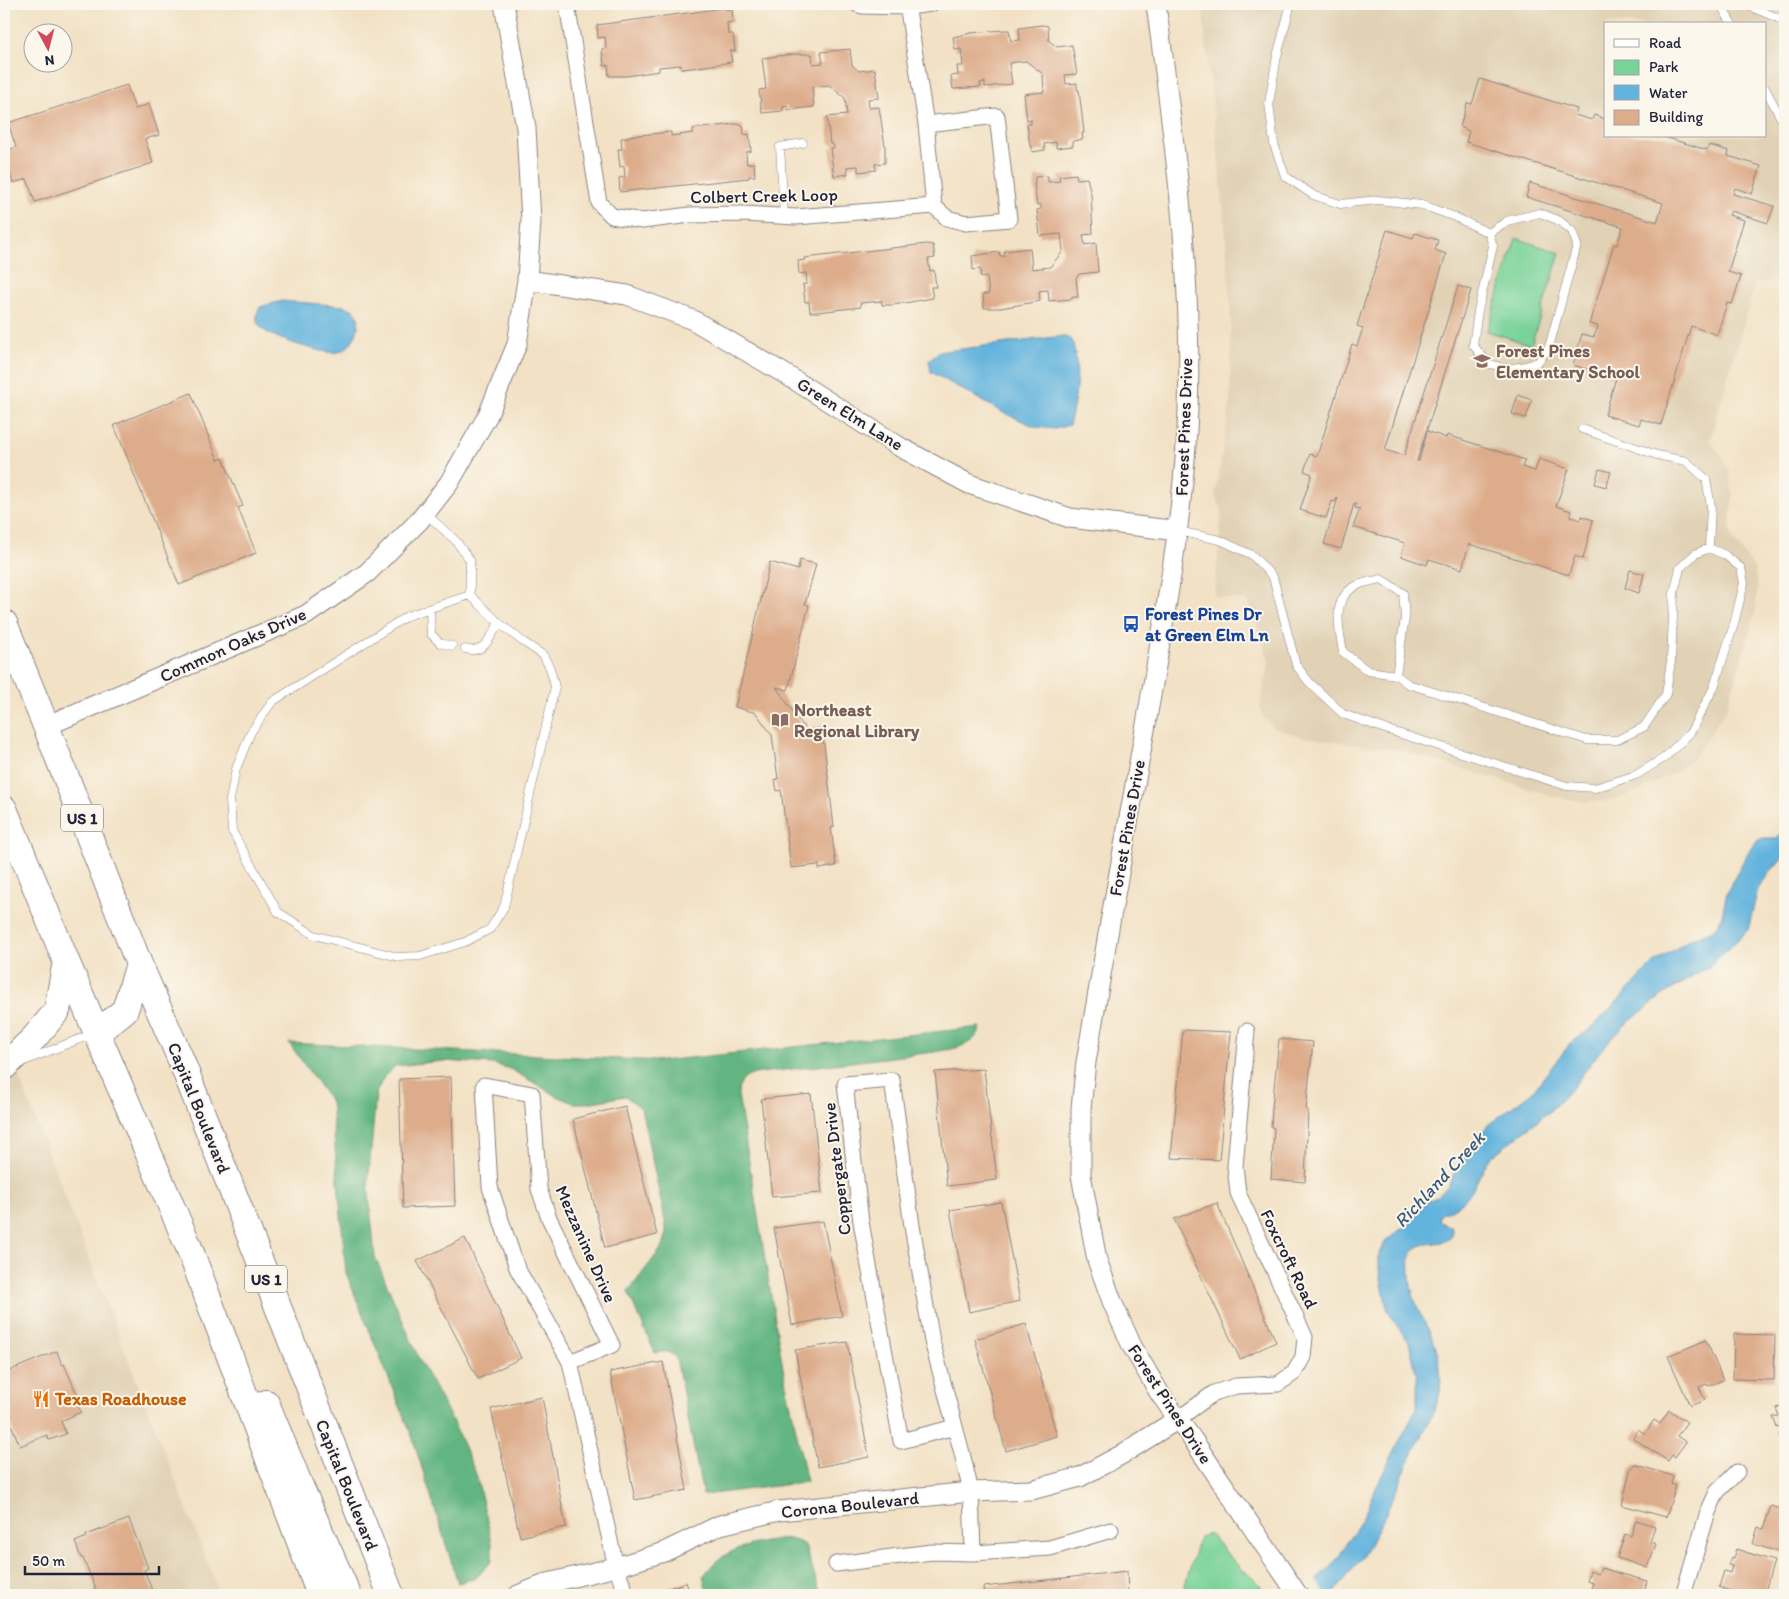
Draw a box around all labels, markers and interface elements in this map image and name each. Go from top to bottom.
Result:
north arrow [22,22,72,72]
legend [1604,22,1766,138]
text: Road [1649,34,1682,52]
text: N [44,51,55,69]
text: Park [1649,58,1679,76]
text: Water [1649,84,1688,102]
text: Building [1649,108,1703,126]
street label: Colbert Creek Loop [690,184,838,208]
place label: Forest Pines Elementary School [1496,340,1640,383]
school or university icon: Forest Pines Elementary School [1472,351,1492,371]
street label: Forest Pines Drive [1171,358,1197,496]
street label: Green Elm Lane [793,373,907,455]
street label: Common Oaks Drive [156,603,310,687]
place label: Forest Pines Dr at Green Elm Ln [1145,603,1269,646]
bus stop icon: Forest Pines Dr at Green Elm Ln [1121,614,1141,634]
place label: Northeast Regional Library [794,699,920,742]
library icon: Northeast Regional Library [770,710,790,730]
street label: Forest Pines Drive [1104,758,1150,898]
road number: US 1 [61,804,103,831]
street label: Capital Boulevard [163,1039,235,1177]
street label: Coppergate Drive [818,1101,856,1237]
water label: Richland Creek [1389,1126,1490,1232]
street label: Mezzanine Drive [550,1182,622,1306]
street label: Foxcroft Road [1255,1206,1323,1312]
road number: US 1 [245,1266,287,1292]
street label: Forest Pines Drive [1123,1340,1217,1468]
place label: Texas Roadhouse [54,1388,187,1410]
restaurant icon: Texas Roadhouse [31,1389,51,1409]
street label: Capital Boulevard [311,1416,383,1554]
street label: Corona Boulevard [780,1487,920,1523]
scale bar [25,1544,159,1576]
text: 50 m [32,1552,65,1570]

